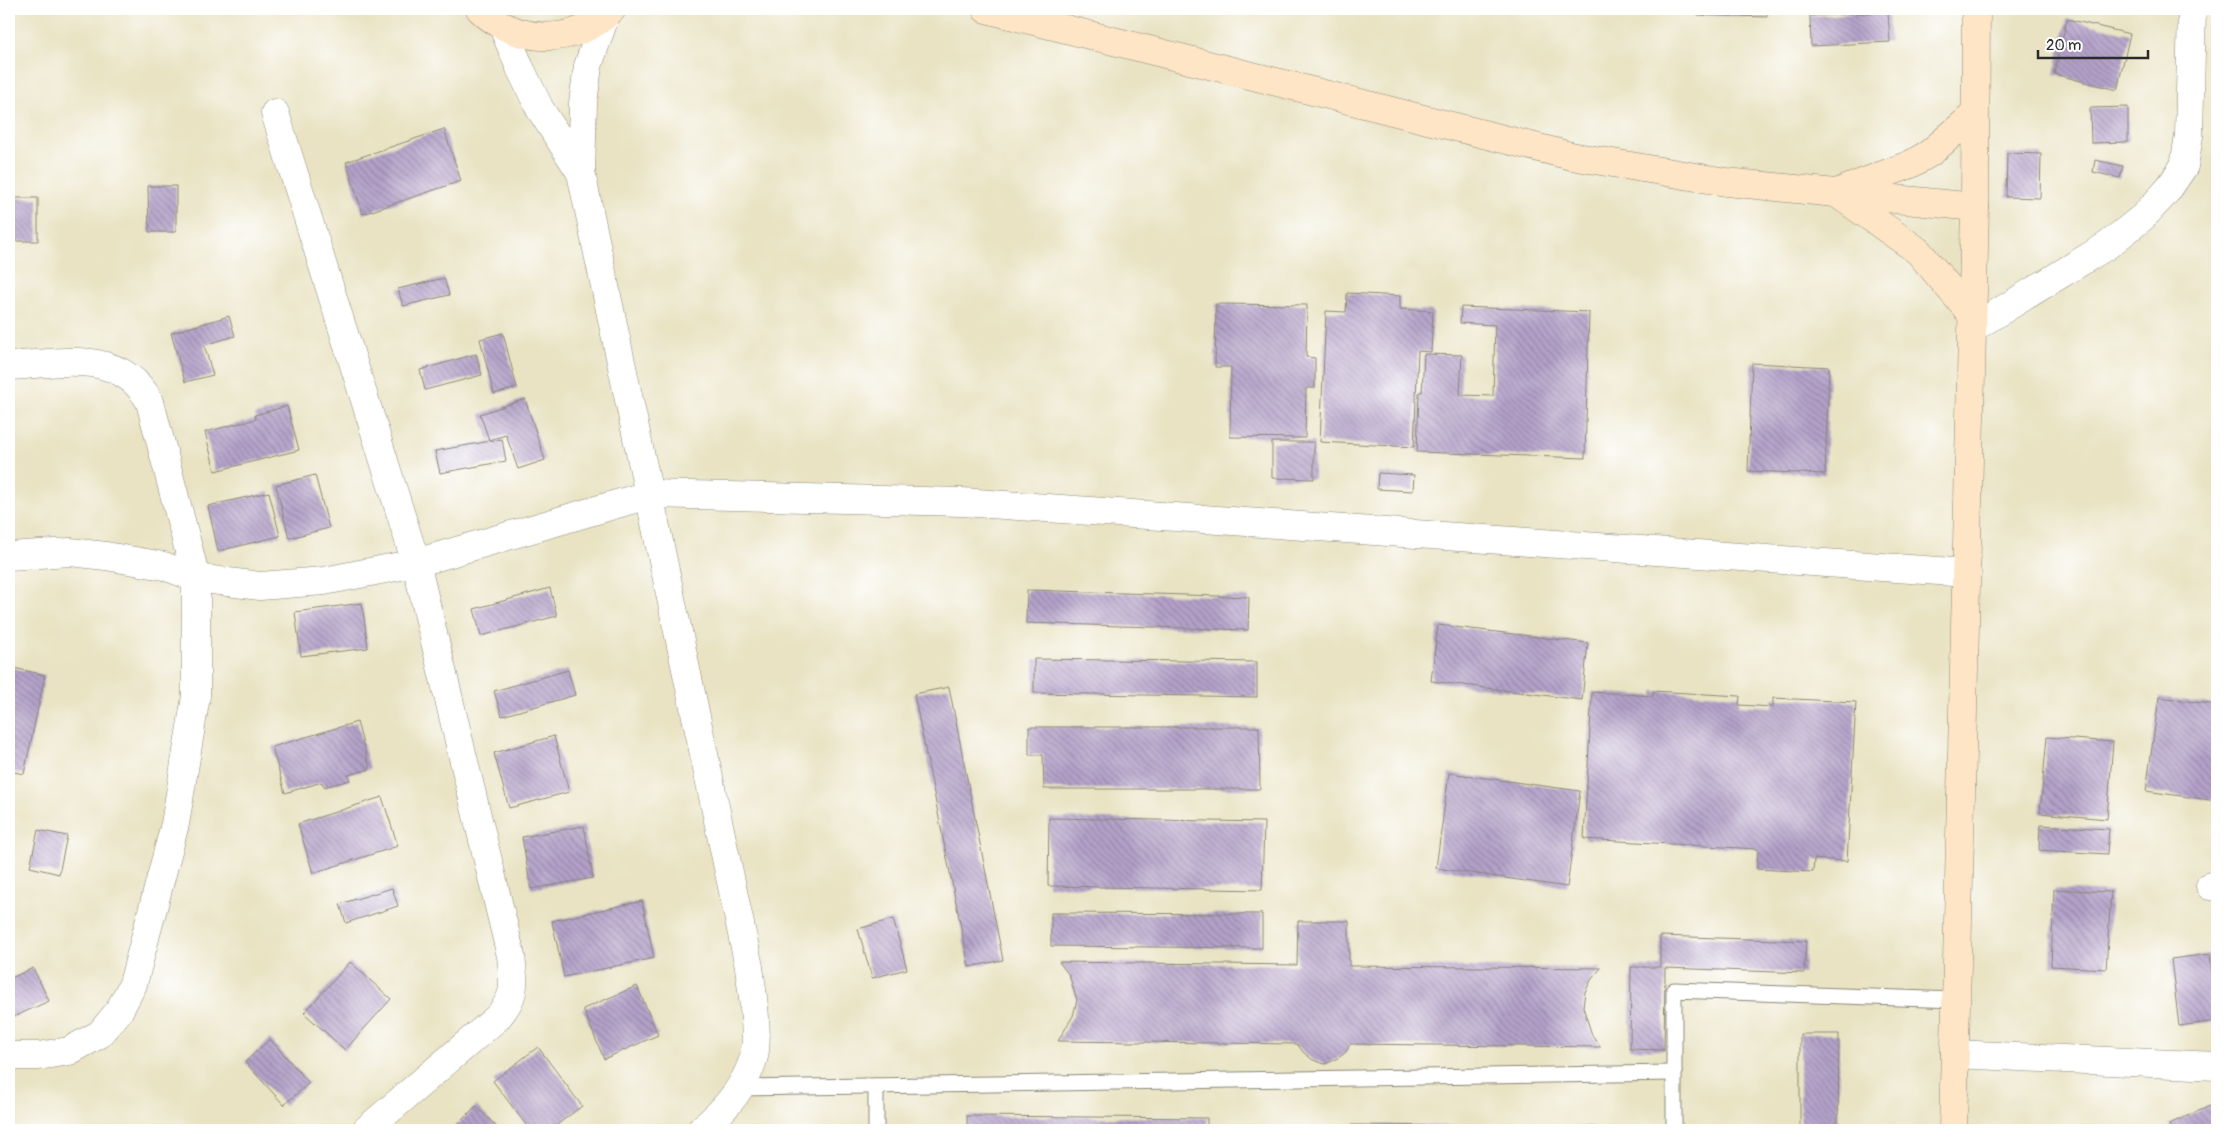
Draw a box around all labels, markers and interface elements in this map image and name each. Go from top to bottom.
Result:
scale bar [2038,28,2148,60]
text: 20 m [2046,36,2081,55]

